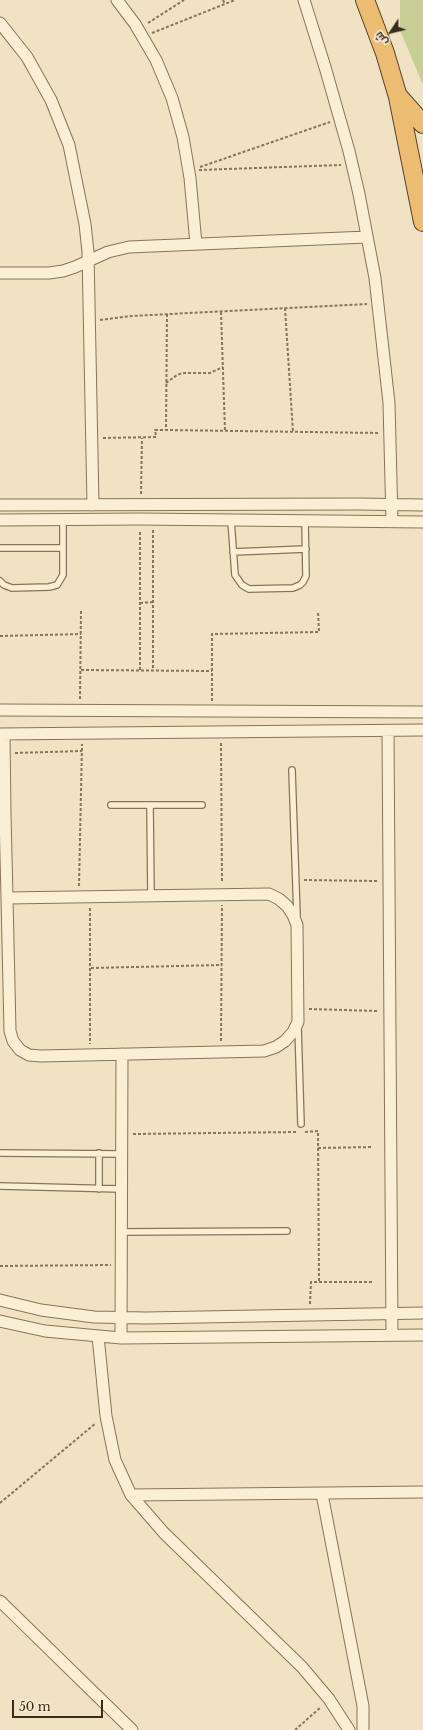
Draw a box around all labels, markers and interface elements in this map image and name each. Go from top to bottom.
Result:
north arrow [371,12,411,52]
text: ش [371,29,391,49]
scale bar [14,1692,105,1718]
text: 50 m [19,1699,51,1714]

